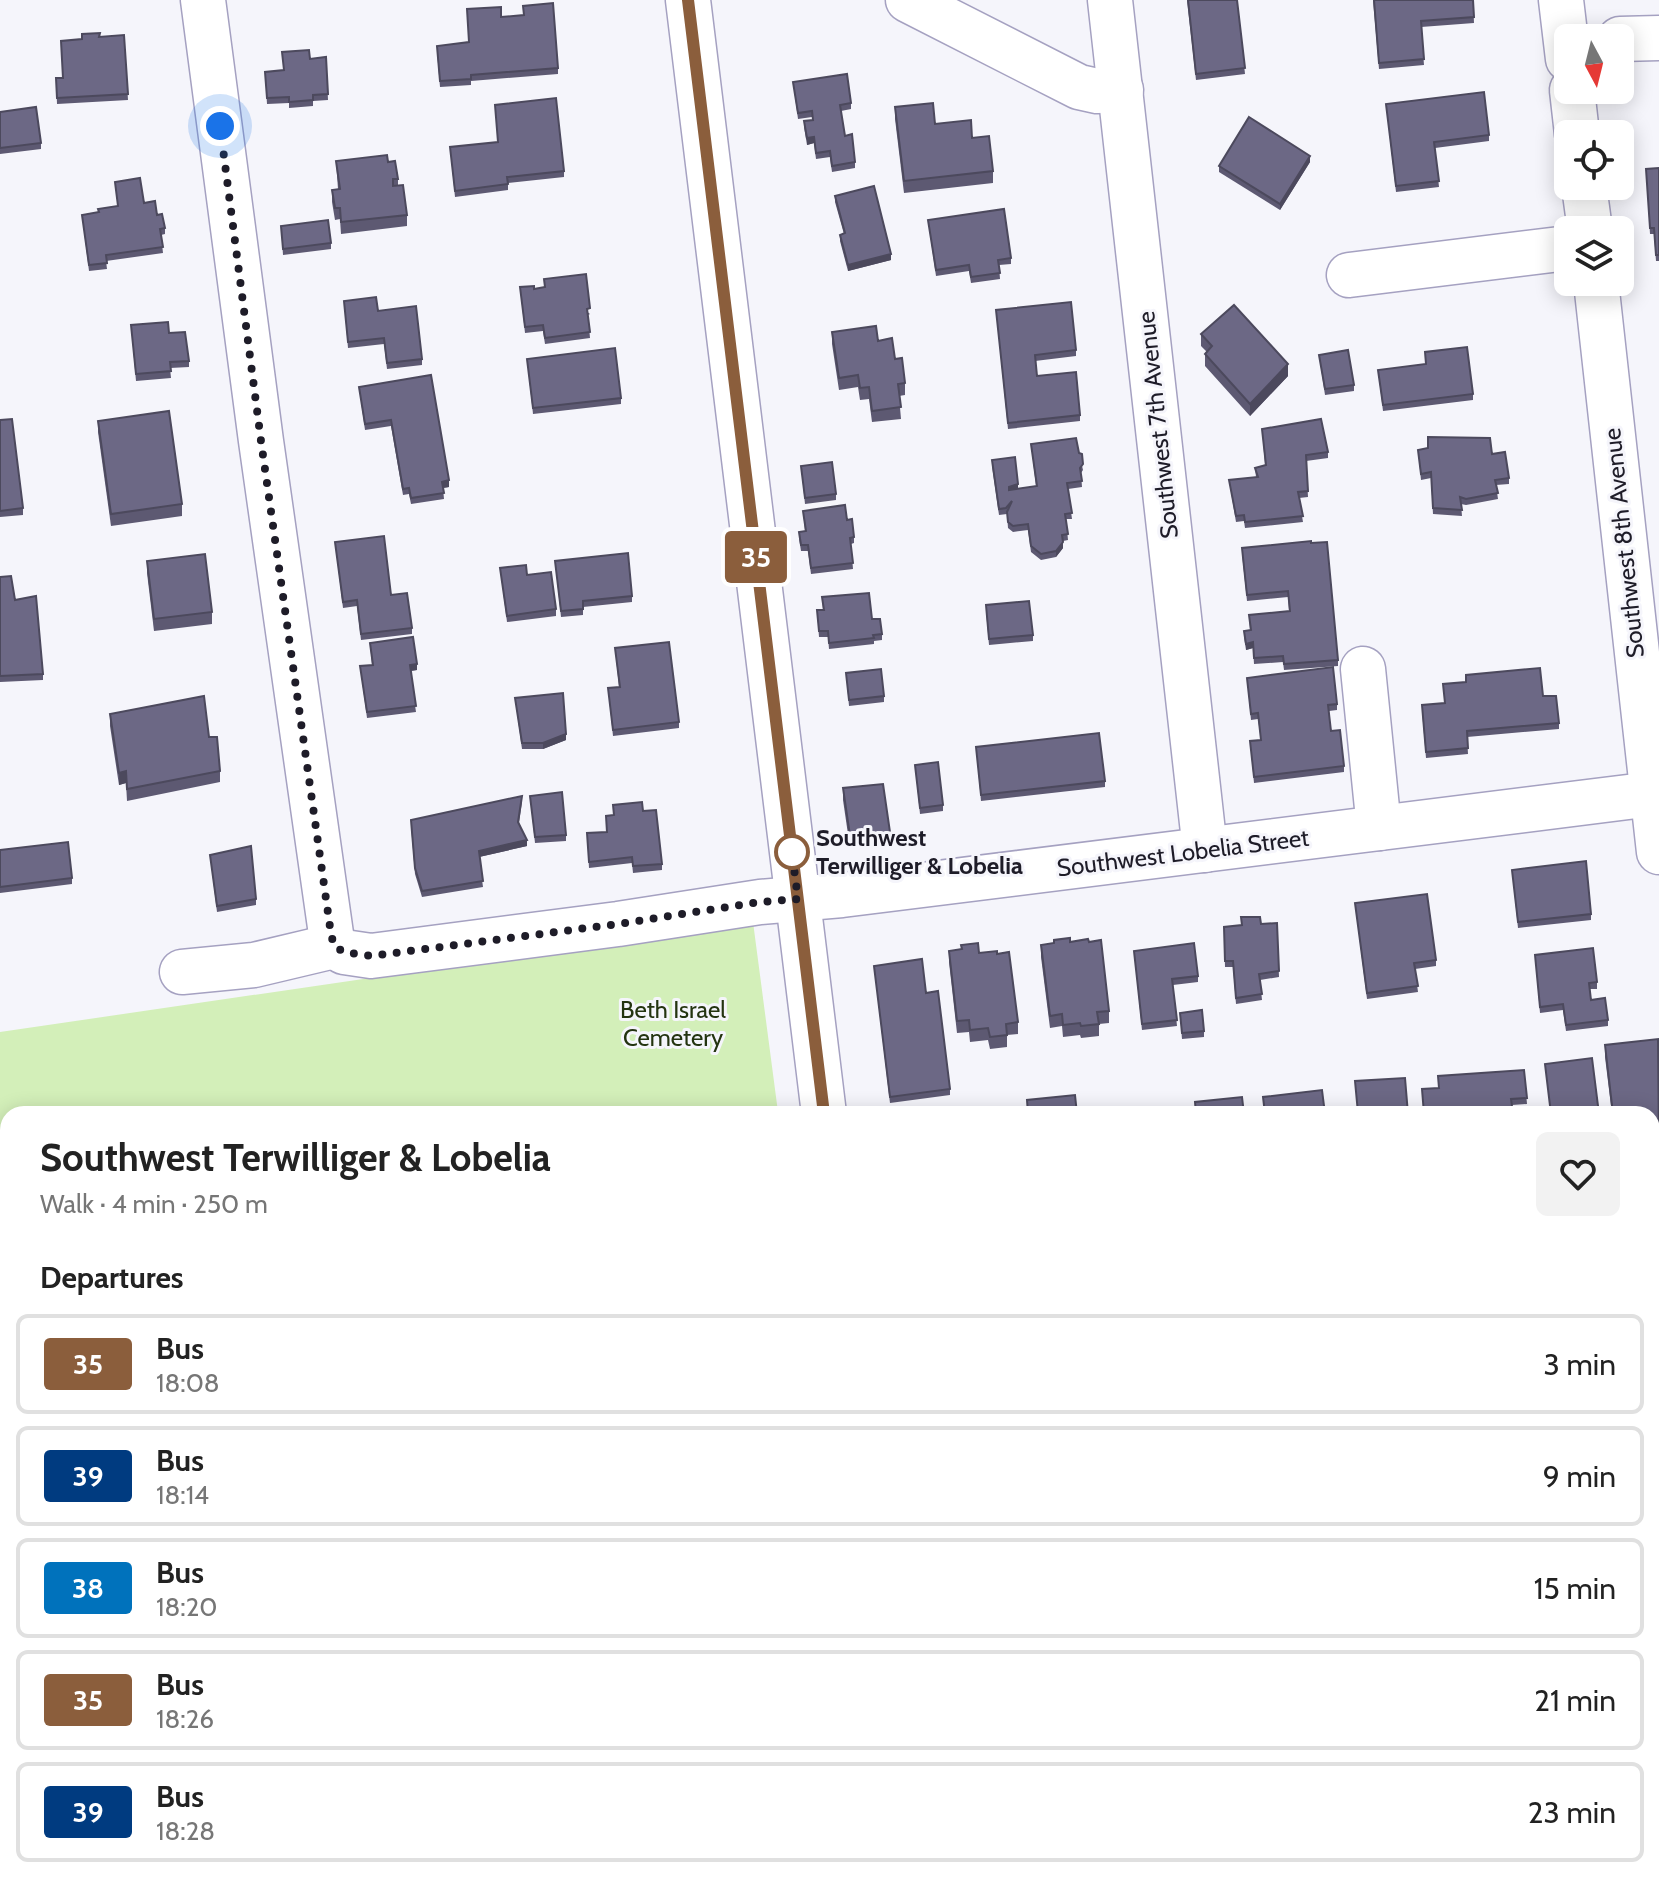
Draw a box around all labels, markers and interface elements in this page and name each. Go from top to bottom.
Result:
north arrow [1554,24,1634,104]
map controls [1554,24,1634,296]
your location [200,106,240,146]
button: locate [1554,120,1634,200]
button: layers [1554,216,1634,296]
street label: Southwest 7th Avenue [1131,310,1184,540]
street label: Southwest 8th Avenue [1597,427,1650,659]
line badge: 35 [720,531,792,583]
text: 35 [741,540,771,574]
place label: Southwest Terwilliger & Lobelia [816,823,1023,880]
street label: Southwest Lobelia Street [1055,823,1311,882]
marker: Southwest Terwilliger & Lobelia [775,835,809,869]
park label: Beth Israel Cemetery [620,995,726,1052]
button: heart [1536,1132,1620,1216]
text: Southwest Terwilliger & Lobelia [40,1134,551,1181]
text: Walk · 4 min · 250 m [40,1188,268,1220]
text: Departures [40,1259,184,1296]
text: Bus [156,1330,204,1367]
text: 3 min [1544,1346,1616,1383]
text: 35 [73,1347,103,1381]
text: 18:08 [156,1367,220,1399]
text: Bus [156,1442,204,1479]
text: 9 min [1543,1458,1616,1495]
text: 39 [73,1459,103,1493]
text: 18:14 [156,1479,209,1511]
text: Bus [156,1554,204,1591]
text: 15 min [1534,1570,1616,1607]
text: 38 [72,1571,104,1605]
text: 18:20 [156,1591,217,1623]
text: Bus [156,1666,204,1703]
text: 21 min [1534,1682,1616,1719]
text: 35 [73,1683,103,1717]
text: 18:26 [156,1703,214,1735]
text: Bus [156,1778,204,1815]
text: 23 min [1528,1794,1616,1831]
text: 39 [73,1795,103,1829]
text: 18:28 [156,1815,215,1847]

